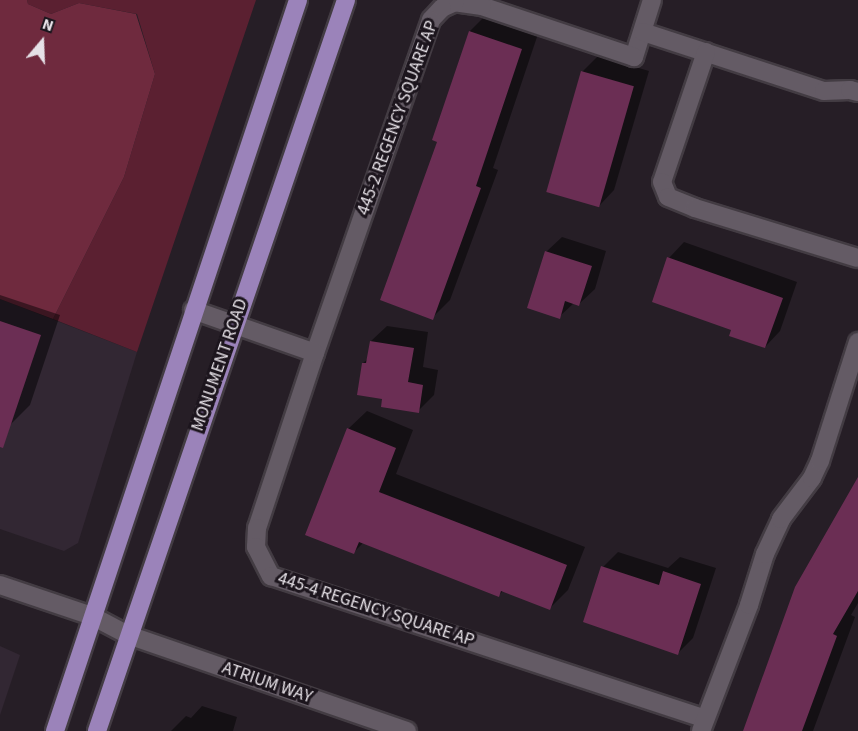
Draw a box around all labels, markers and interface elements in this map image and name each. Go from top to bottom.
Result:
north arrow [12,12,72,72]
text: N [39,13,56,37]
street label: 445-2 REGENCY SQUARE AP [353,18,443,218]
street label: MONUMENT ROAD [187,296,253,434]
street label: 445-4 REGENCY SQUARE AP [275,568,477,652]
street label: ATRIUM WAY [219,657,315,709]

